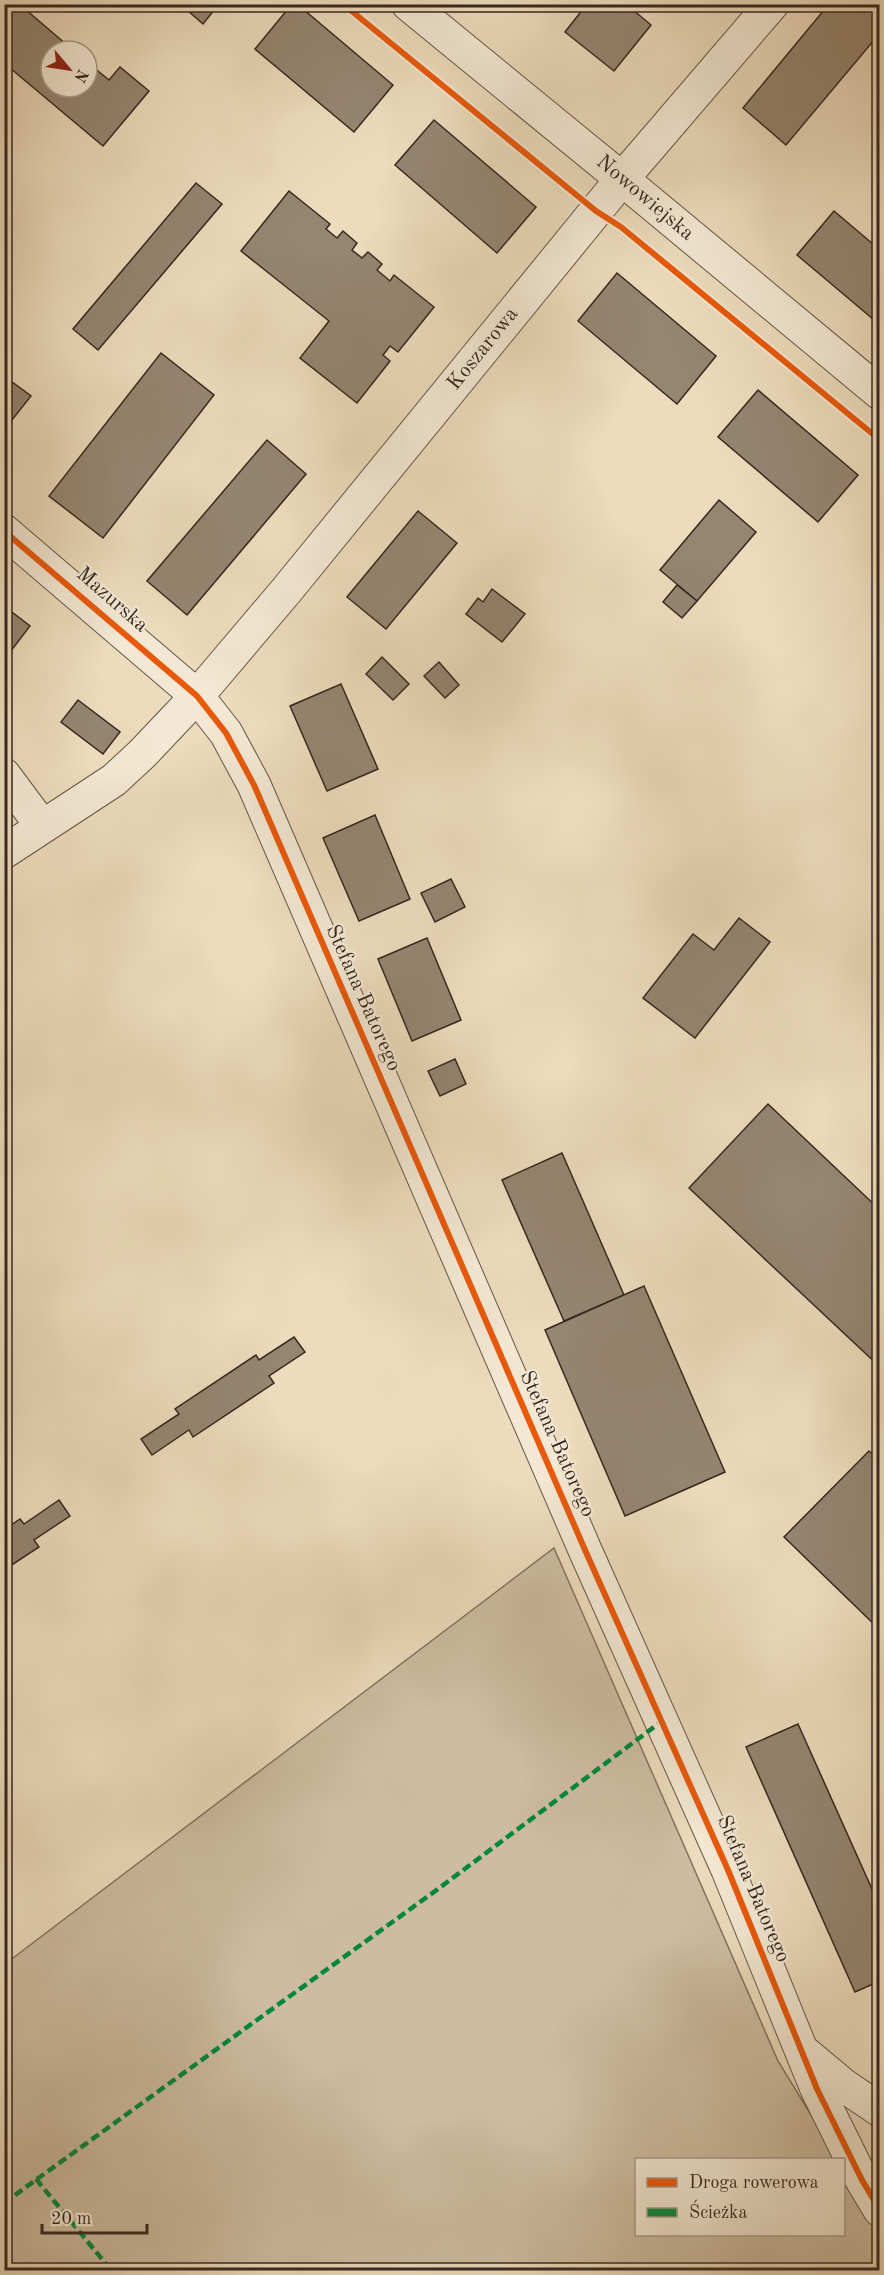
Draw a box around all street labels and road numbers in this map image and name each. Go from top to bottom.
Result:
street label: Nowowiejska [592,151,698,245]
street label: Koszarowa [443,304,523,394]
street label: Mazurska [72,563,152,637]
street label: Stefana Batorego [321,922,405,1074]
street label: Stefana Batorego [515,1368,599,1520]
street label: Stefana Batorego [713,1812,793,1966]

